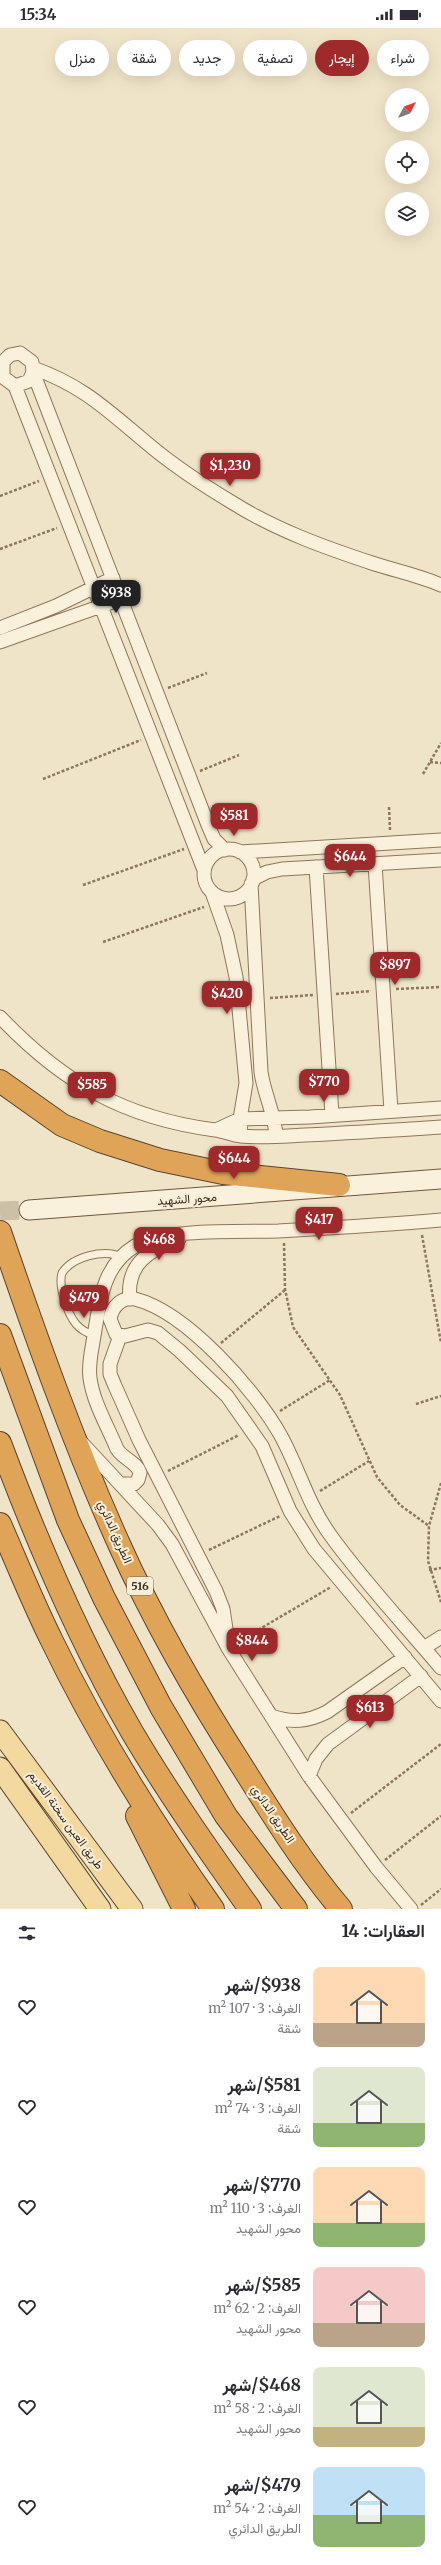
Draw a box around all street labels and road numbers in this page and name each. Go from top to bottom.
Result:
street label: محور الشهيد [157,1189,217,1209]
street label: الطريق الدائري [92,1498,136,1567]
road number: 516 [127,1577,153,1595]
street label: طريق العين سخنة القديم [25,1767,107,1873]
street label: الطريق الدائري [246,1782,298,1847]

